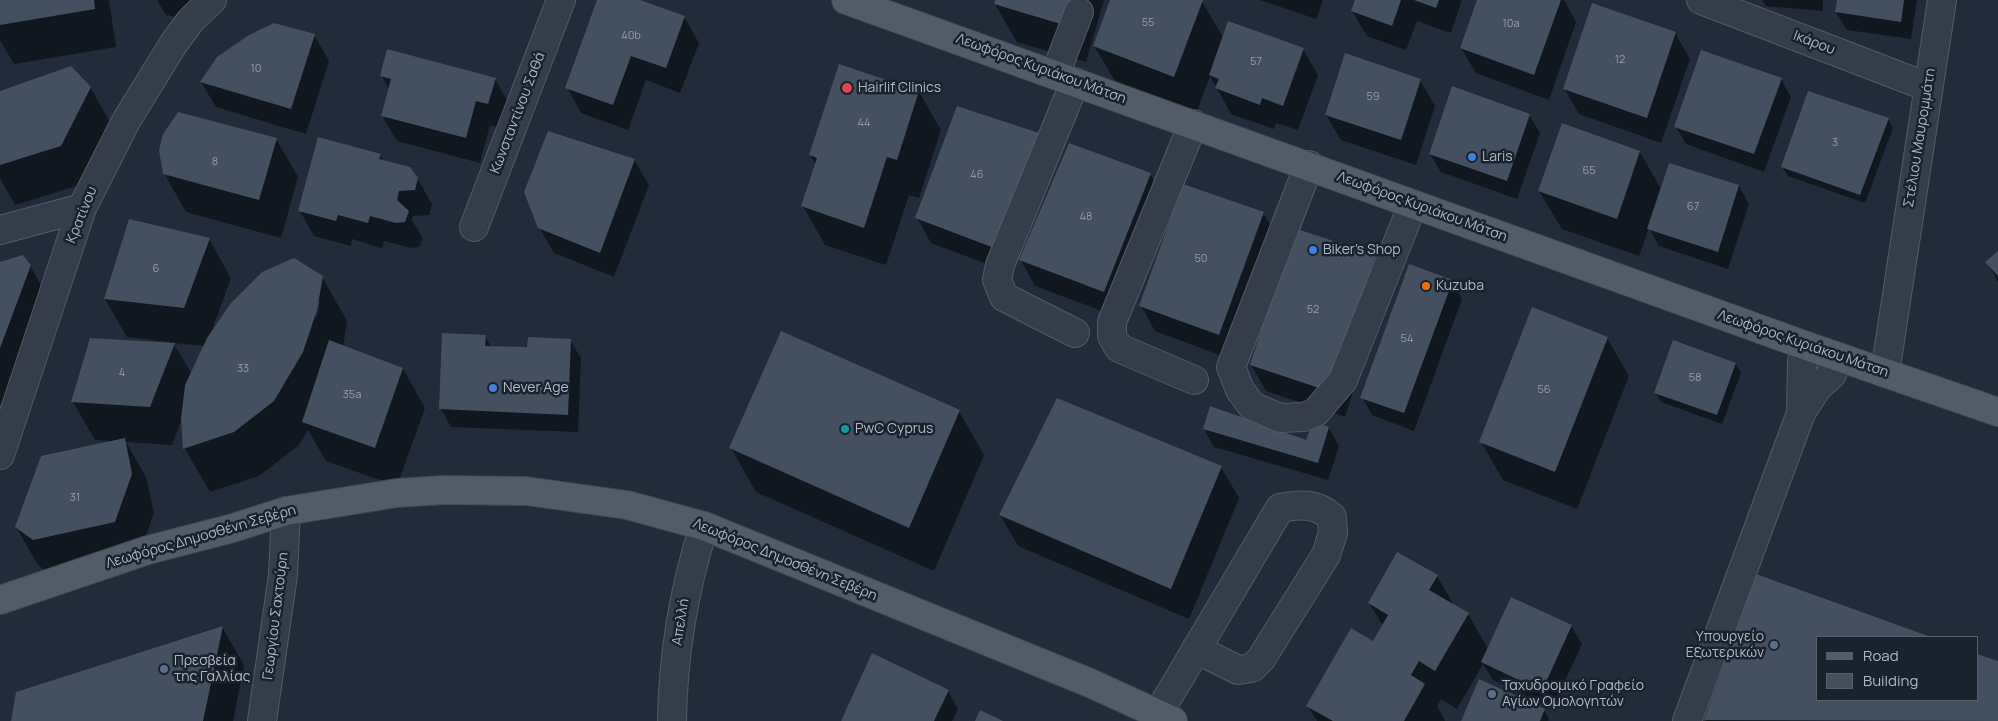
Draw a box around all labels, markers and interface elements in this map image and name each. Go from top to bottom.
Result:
house number: 55 [1142,16,1154,30]
house number: 10a [1502,17,1520,31]
street label: Ικάρου [1791,27,1837,59]
house number: 40b [621,29,641,43]
street label: Λεωφόρος Κυριάκου Μάτση [954,30,1128,108]
street label: Κωνσταντίνου Σαθά [487,50,549,176]
house number: 12 [1615,53,1625,67]
house number: 57 [1250,55,1262,69]
house number: 10 [251,62,261,76]
street label: Στέλιου Μαυρομμάτη [1901,67,1939,209]
place label: Hairlif Clinics [858,80,941,96]
marker: Hairlif Clinics [840,81,854,95]
house number: 59 [1366,90,1380,104]
house number: 44 [857,116,871,130]
house number: 3 [1832,136,1838,150]
place label: Laris [1482,149,1513,165]
marker: Laris [1466,151,1478,163]
house number: 8 [212,155,218,169]
house number: 65 [1582,164,1596,178]
house number: 46 [970,168,984,182]
street label: Λεωφόρος Κυριάκου Μάτση [1335,168,1509,246]
street label: Κρατίνου [63,184,101,246]
house number: 67 [1687,200,1699,214]
house number: 48 [1080,210,1092,224]
place label: Biker’s Shop [1323,242,1401,258]
marker: Biker’s Shop [1307,244,1319,256]
house number: 50 [1194,252,1208,266]
house number: 6 [153,262,159,276]
place label: Kuzuba [1436,278,1484,294]
marker: Kuzuba [1420,280,1432,292]
house number: 52 [1307,303,1319,317]
street label: Λεωφόρος Κυριάκου Μάτση [1715,307,1891,381]
house number: 54 [1401,332,1413,346]
house number: 33 [237,362,249,376]
house number: 4 [119,366,125,380]
house number: 58 [1689,371,1701,385]
place label: Never Age [503,380,569,396]
marker: Never Age [487,382,499,394]
house number: 56 [1537,383,1551,397]
house number: 35a [343,388,361,402]
place label: PwC Cyprus [855,421,933,437]
marker: PwC Cyprus [839,423,851,435]
house number: 31 [70,491,80,505]
street label: Λεωφόρος Δημοσθένη Σεβέρη [104,502,298,572]
street label: Λεωφόρος Δημοσθένη Σεβέρη [691,515,879,605]
street label: Γεωργίου Σαχτούρη [260,551,292,681]
street label: Απελλή [669,597,693,647]
place label: Υπουργείο Εξωτερικών [1686,629,1764,662]
legend [1816,636,1978,701]
marker: Υπουργείο Εξωτερικών [1768,639,1780,651]
text: Road [1863,645,1899,666]
place label: Πρεσβεία της Γαλλίας [174,653,251,686]
marker: Πρεσβεία της Γαλλίας [158,663,170,675]
text: Building [1863,670,1918,691]
place label: Ταχυδρομικό Γραφείο Αγίων Ομολογητών [1502,678,1644,710]
marker: Ταχυδρομικό Γραφείο Αγίων Ομολογητών [1486,688,1498,700]

